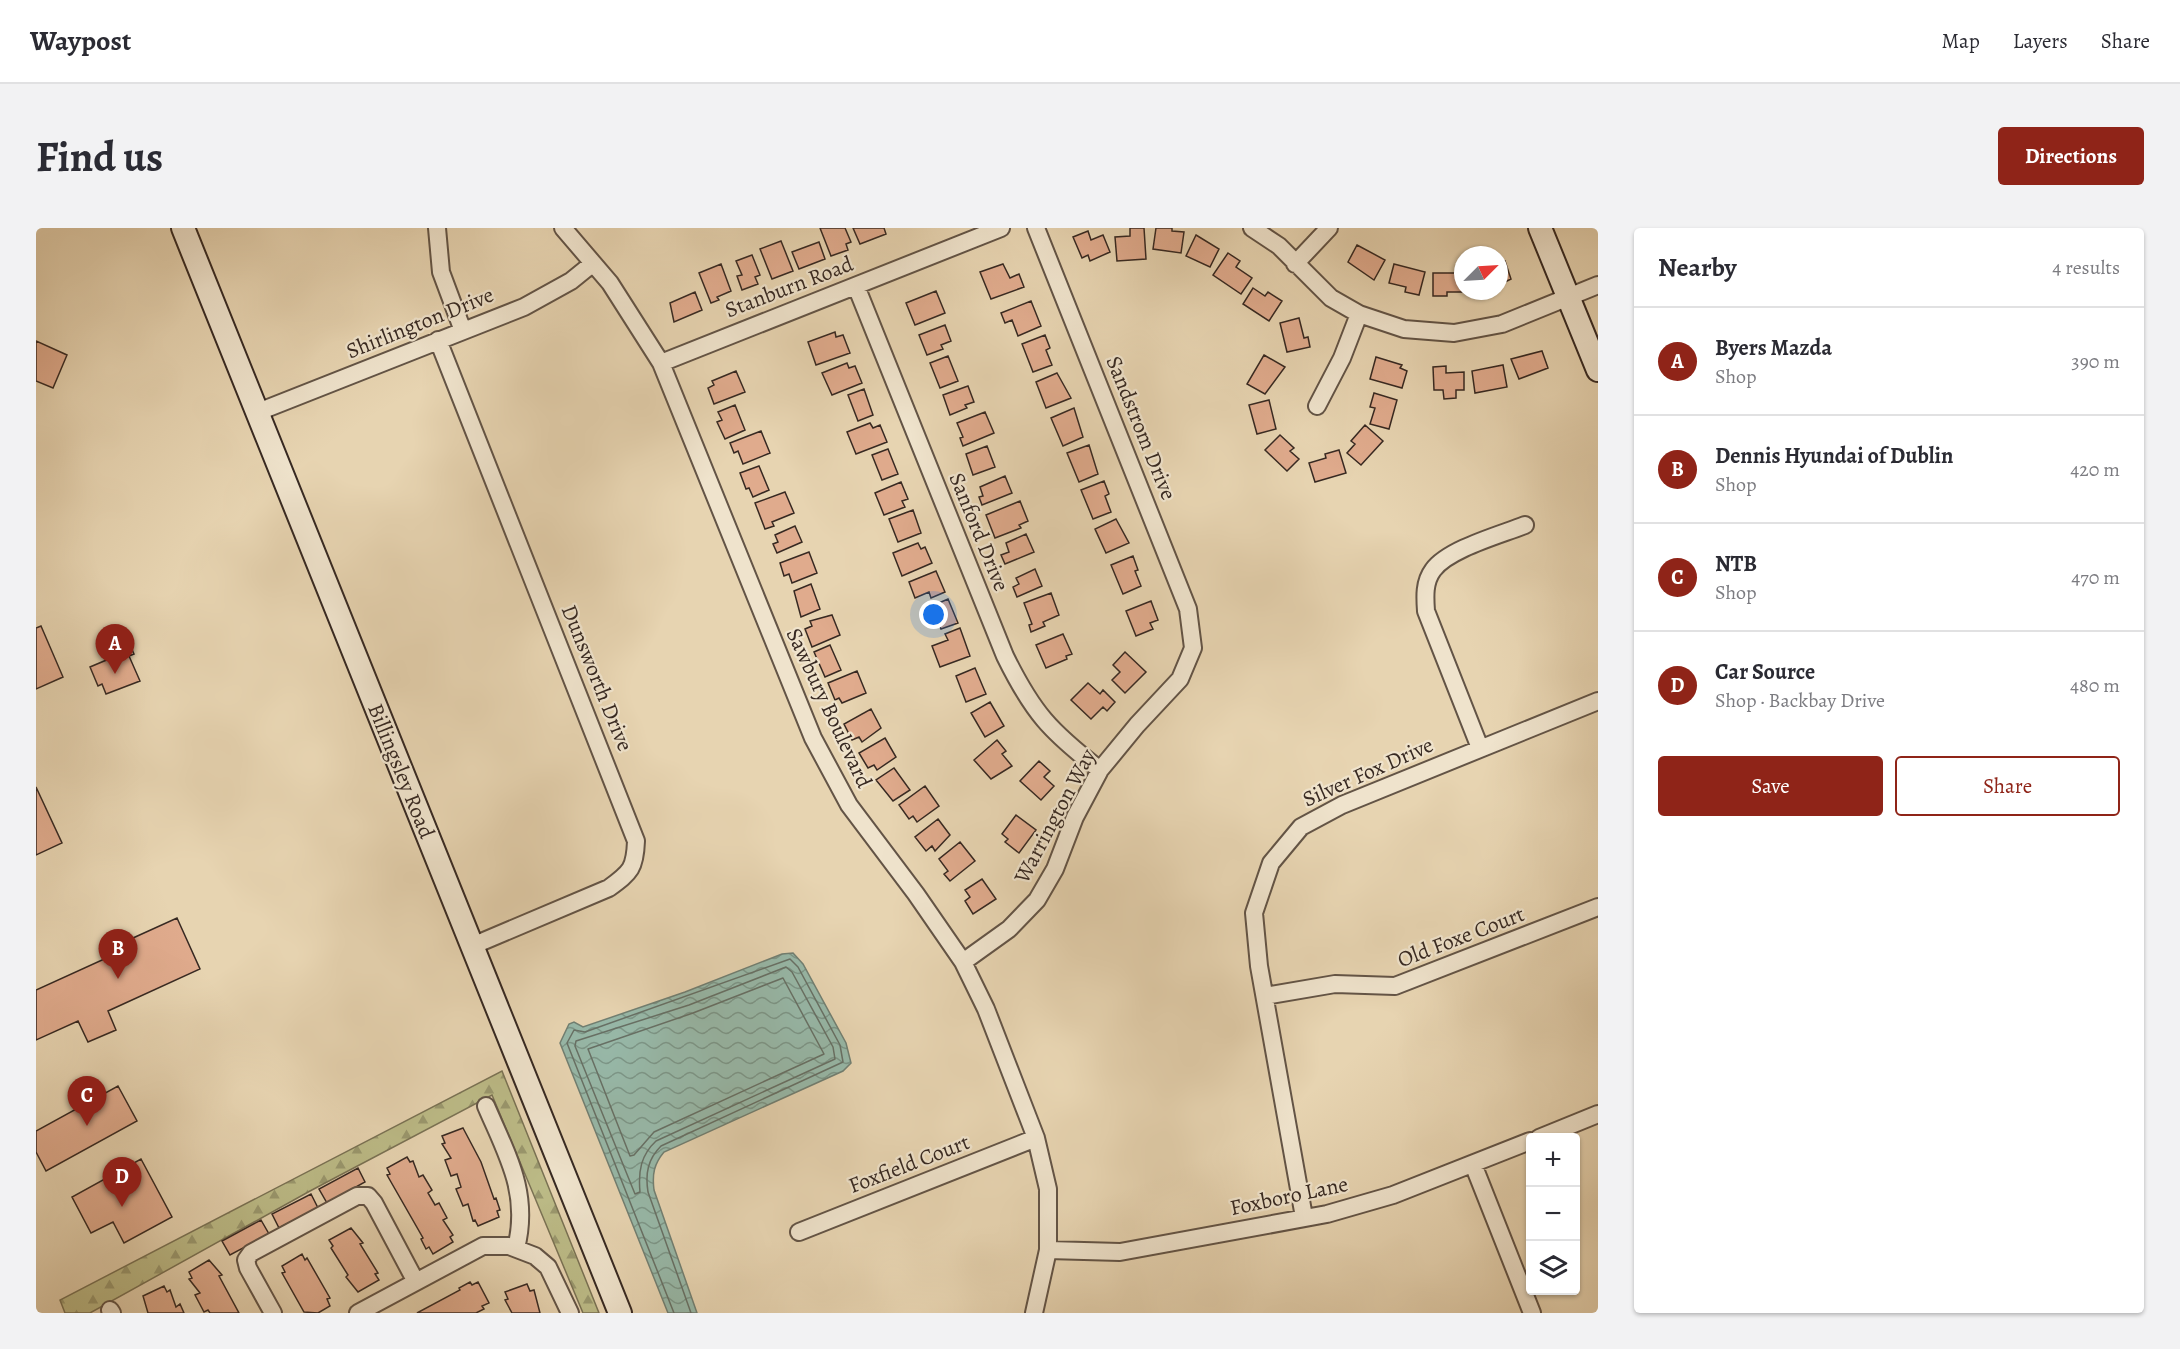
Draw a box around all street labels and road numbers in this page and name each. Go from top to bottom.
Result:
street label: Stanburn Road [721,249,858,325]
street label: Shirlington Drive [342,280,498,366]
street label: Sandstrom Drive [1098,352,1184,504]
street label: Sanford Drive [942,468,1016,596]
street label: Dunsworth Drive [554,600,640,756]
street label: Sawbury Boulevard [779,623,879,793]
street label: Billingsley Road [360,699,442,843]
street label: Silver Fox Drive [1298,730,1438,814]
street label: Warrington Way [1007,743,1103,889]
street label: Old Foxe Court [1393,899,1529,975]
street label: Foxfield Court [844,1127,974,1201]
street label: Foxboro Lane [1227,1169,1351,1223]

